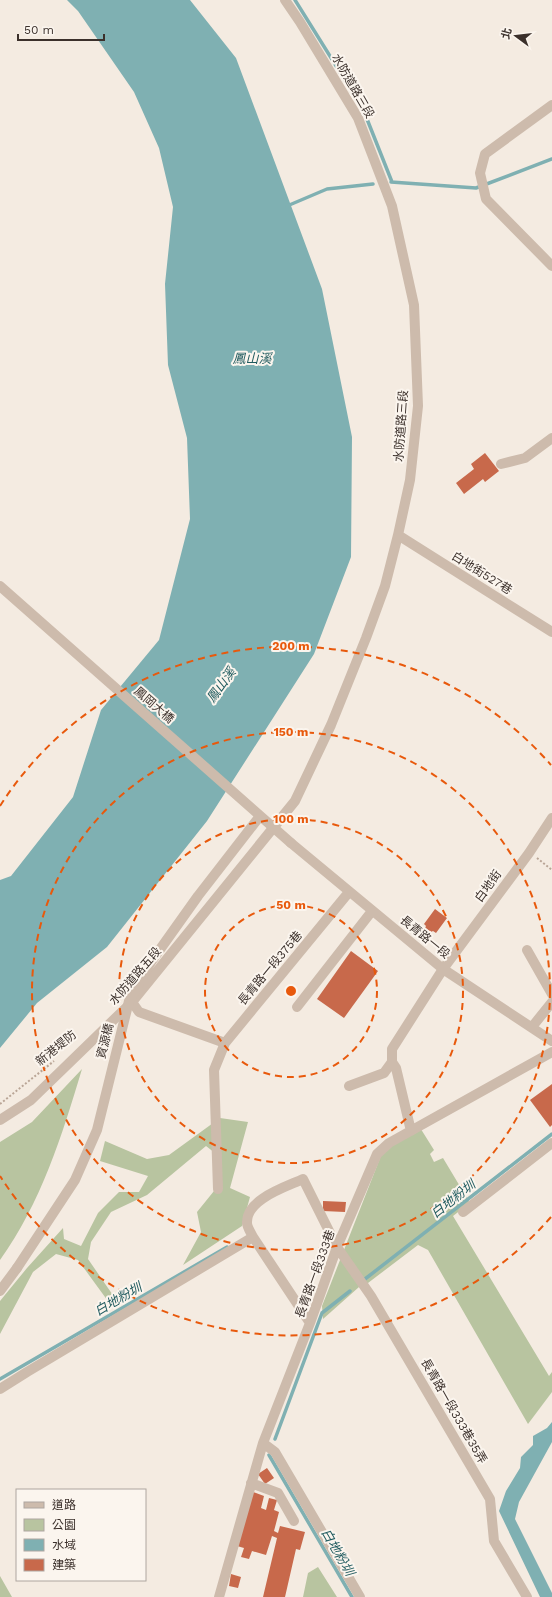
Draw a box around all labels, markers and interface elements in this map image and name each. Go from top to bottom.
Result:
scale bar [18,16,104,42]
north arrow [496,16,536,56]
text: 50 m [24,23,54,37]
text: 北 [499,27,515,41]
street label: 水防道路三段 [329,51,377,121]
water label: 鳳山溪 [232,351,273,366]
street label: 水防道路三段 [392,390,410,462]
street label: 白地街527巷 [449,549,515,597]
text: 200 m [272,639,310,653]
water label: 鳳山溪 [203,663,240,705]
street label: 鳳岡大橋 [131,684,177,726]
text: 150 m [274,725,308,739]
text: 100 m [273,812,309,826]
street label: 白地街 [472,867,504,905]
text: 50 m [276,898,306,912]
street label: 長青路一段 [397,913,453,961]
street label: 長青路一段375巷 [235,928,305,1008]
street label: 水防道路五段 [106,944,164,1008]
centre of rings [284,984,298,998]
street label: 資源橋 [94,1022,116,1060]
street label: 新港堤防 [33,1027,79,1069]
water label: 白地粉圳 [428,1176,480,1221]
street label: 長青路一段333巷 [293,1228,337,1320]
water label: 白地粉圳 [92,1279,146,1318]
street label: 長青路一段333巷35弄 [418,1356,490,1466]
legend [16,1489,146,1581]
text: 道路 [52,1498,76,1512]
text: 公園 [52,1518,76,1532]
water label: 白地粉圳 [319,1526,358,1580]
text: 水域 [52,1538,76,1552]
text: 建築 [52,1558,76,1572]

